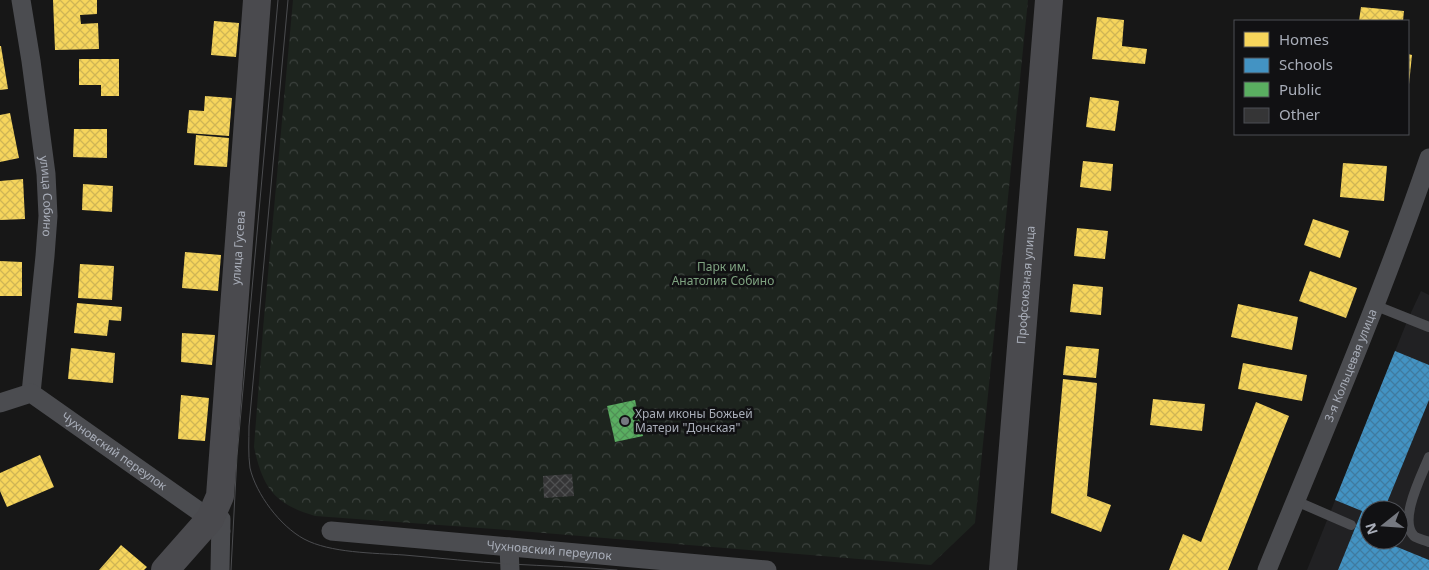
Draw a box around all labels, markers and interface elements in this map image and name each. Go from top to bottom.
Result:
legend [1234,20,1409,135]
text: Homes [1279,29,1329,49]
text: Schools [1279,54,1333,74]
text: Public [1279,79,1322,99]
text: Other [1279,104,1320,124]
street label: улица Собино [36,155,57,237]
street label: улица Гусева [227,210,249,286]
street label: Профсоюзная улица [1012,225,1039,345]
park label: Парк им. Анатолия Собино [672,258,774,289]
street label: 3-я Кольцевая улица [1320,306,1381,424]
place label: Храм иконы Божьей Матери "Донская" [635,405,753,436]
street label: Чухновский переулок [58,408,171,494]
marker: Храм иконы Божьей Матери "Донская" [619,415,631,427]
north arrow [1359,500,1409,550]
text: N [1360,521,1382,537]
street label: Чухновский переулок [486,536,613,564]

